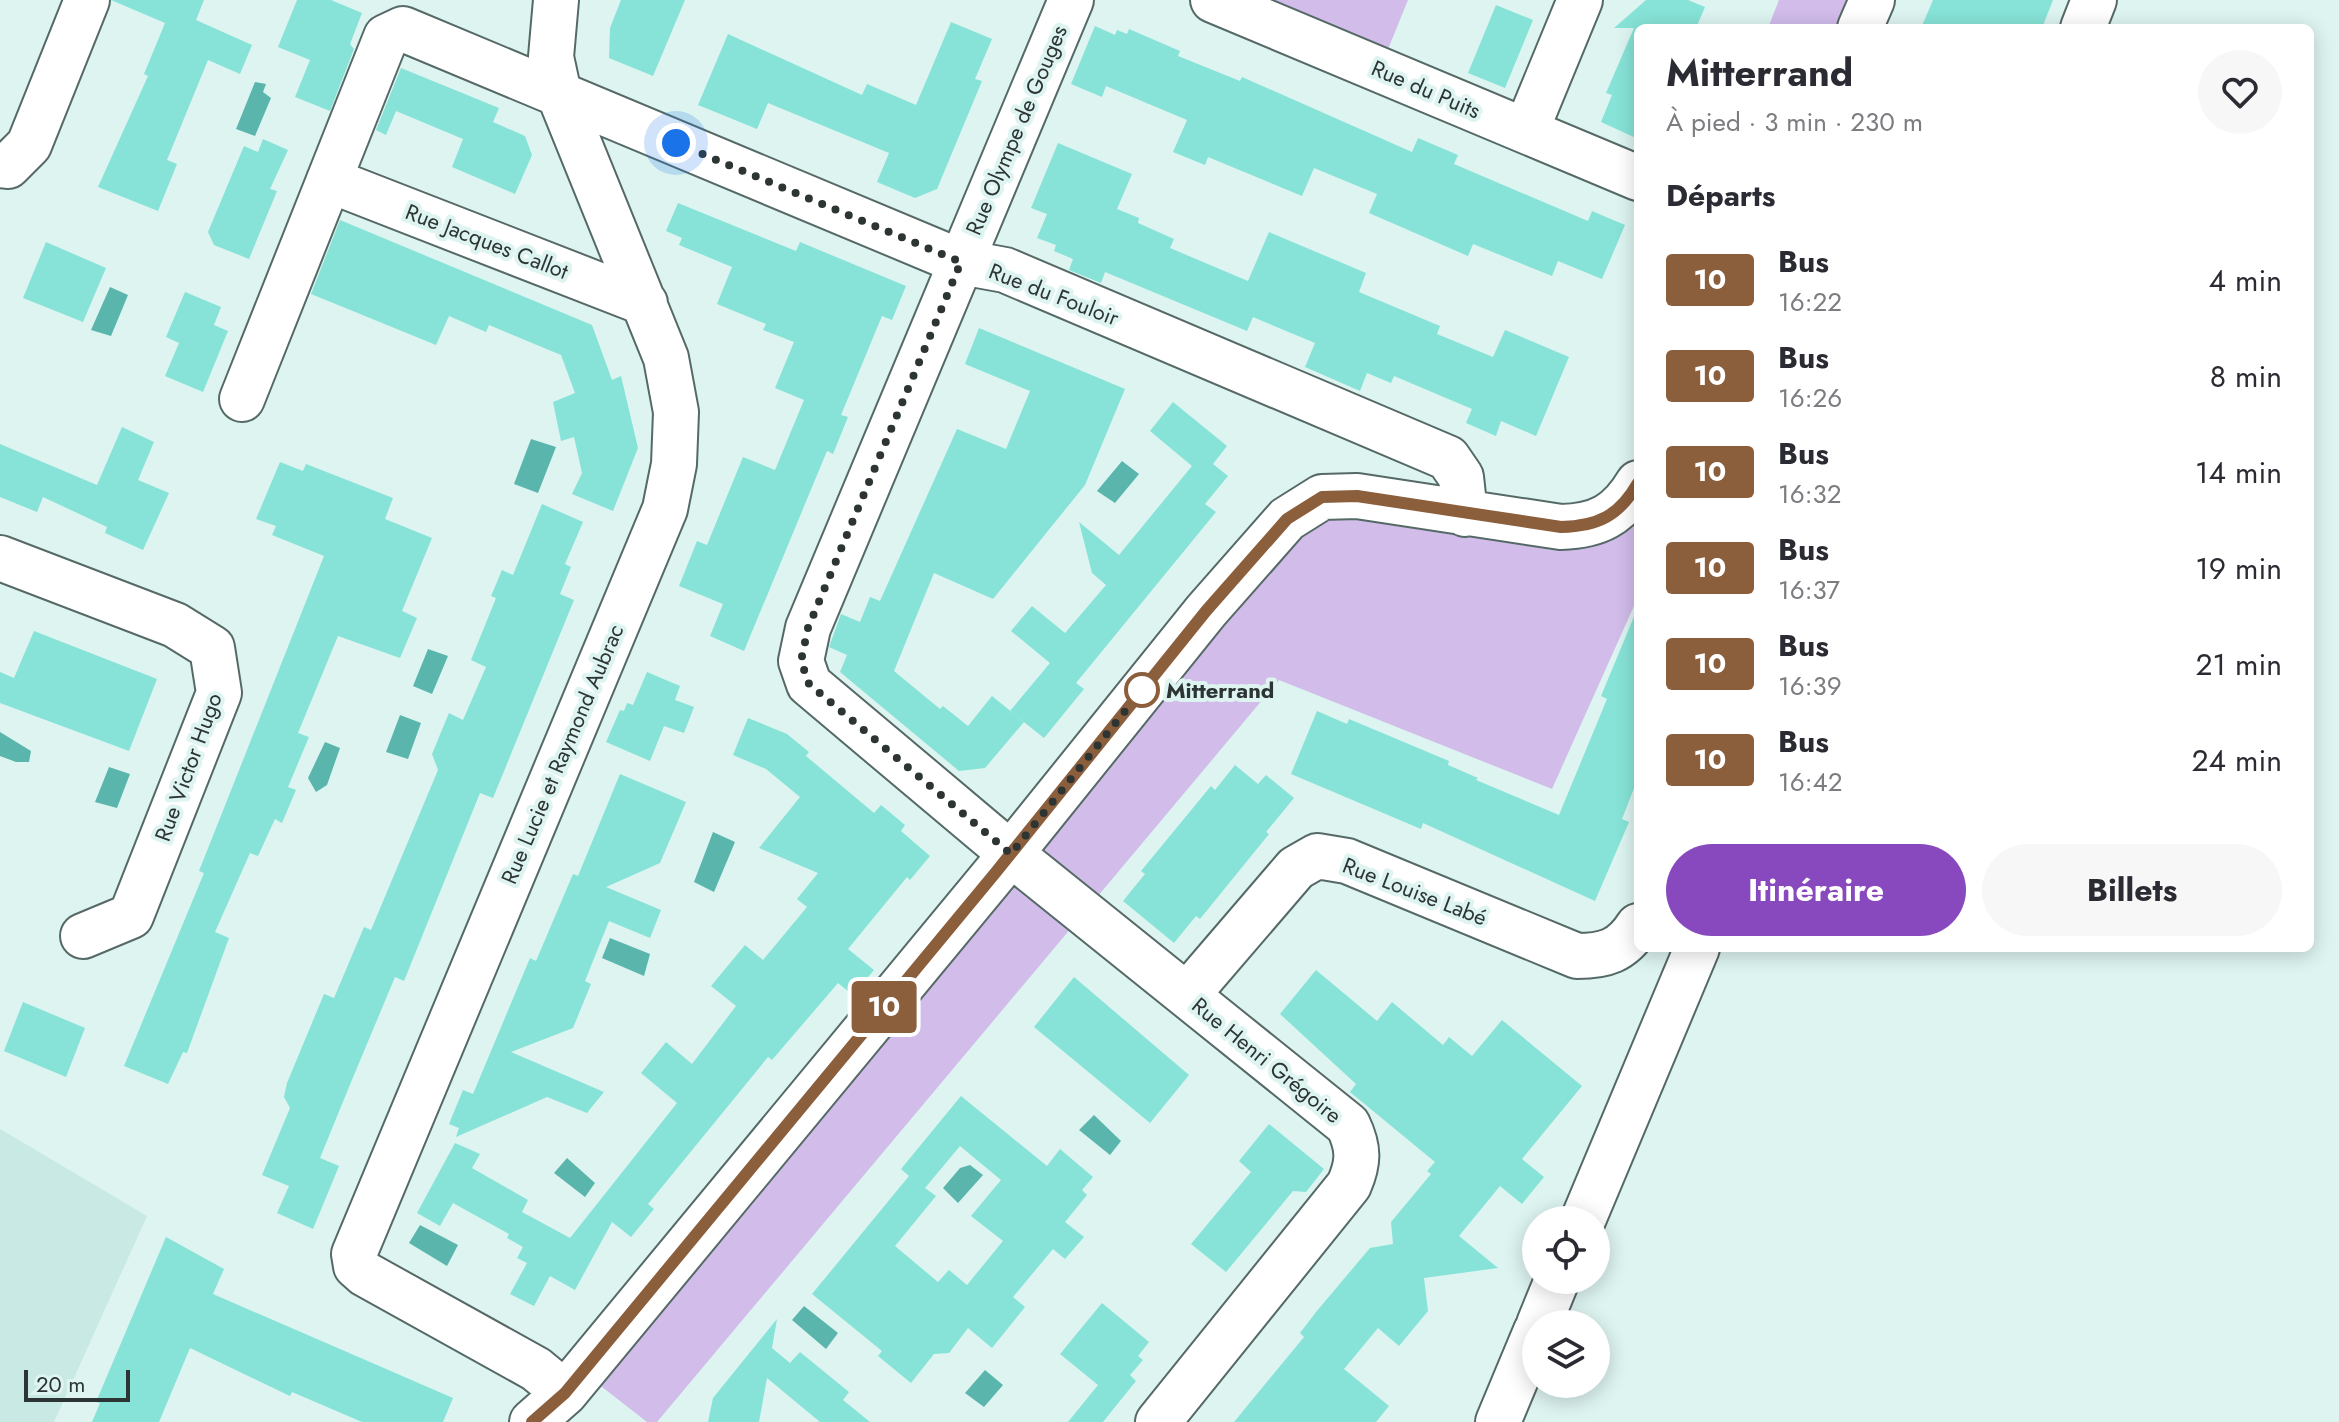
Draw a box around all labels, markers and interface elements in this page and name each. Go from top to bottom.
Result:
street label: Rue Olympe de Gouges [957,20,1075,240]
text: Mitterrand [1666,45,1853,100]
button: heart [2198,50,2282,134]
street label: Rue du Puits [1367,52,1486,126]
text: À pied · 3 min · 230 m [1666,103,1923,141]
your location [656,123,696,163]
text: Départs [1666,174,1775,217]
street label: Rue Jacques Callot [401,195,574,287]
text: Bus [1778,240,1829,283]
street label: Rue du Fouloir [984,255,1124,334]
text: 10 [1694,259,1726,300]
text: 4 min [2209,259,2282,302]
text: 16:22 [1778,283,1842,321]
text: Bus [1778,336,1829,379]
text: 10 [1694,355,1726,396]
text: 8 min [2210,355,2282,398]
text: 16:26 [1778,379,1842,417]
text: Bus [1778,432,1829,475]
text: 10 [1694,451,1726,492]
text: 14 min [2195,451,2282,494]
text: 16:32 [1778,475,1841,513]
text: Bus [1778,528,1829,571]
text: 10 [1694,547,1726,588]
text: 19 min [2195,547,2282,590]
text: 16:37 [1778,571,1840,609]
street label: Rue Lucie et Raymond Aubrac [493,619,631,889]
text: Bus [1778,624,1829,667]
text: 10 [1694,643,1726,684]
text: 21 min [2195,643,2282,686]
text: 16:39 [1778,667,1842,705]
marker: Mitterrand [1125,673,1159,707]
place label: Mitterrand [1166,674,1274,706]
street label: Rue Victor Hugo [146,688,230,846]
text: Bus [1778,720,1829,763]
text: 10 [1694,739,1726,780]
text: 24 min [2191,739,2282,782]
text: 16:42 [1778,763,1842,801]
button: Itinéraire [1666,844,1966,936]
button: Billets [1982,844,2282,936]
street label: Rue Louise Labé [1338,849,1492,933]
line badge: 10 [848,981,920,1033]
text: 10 [868,986,900,1027]
street label: Rue Henri Grégoire [1185,989,1349,1131]
map controls [1522,1206,1610,1398]
button: locate [1522,1206,1610,1294]
button: layers [1522,1310,1610,1398]
scale bar [24,1366,130,1402]
text: 20 m [36,1368,85,1400]

